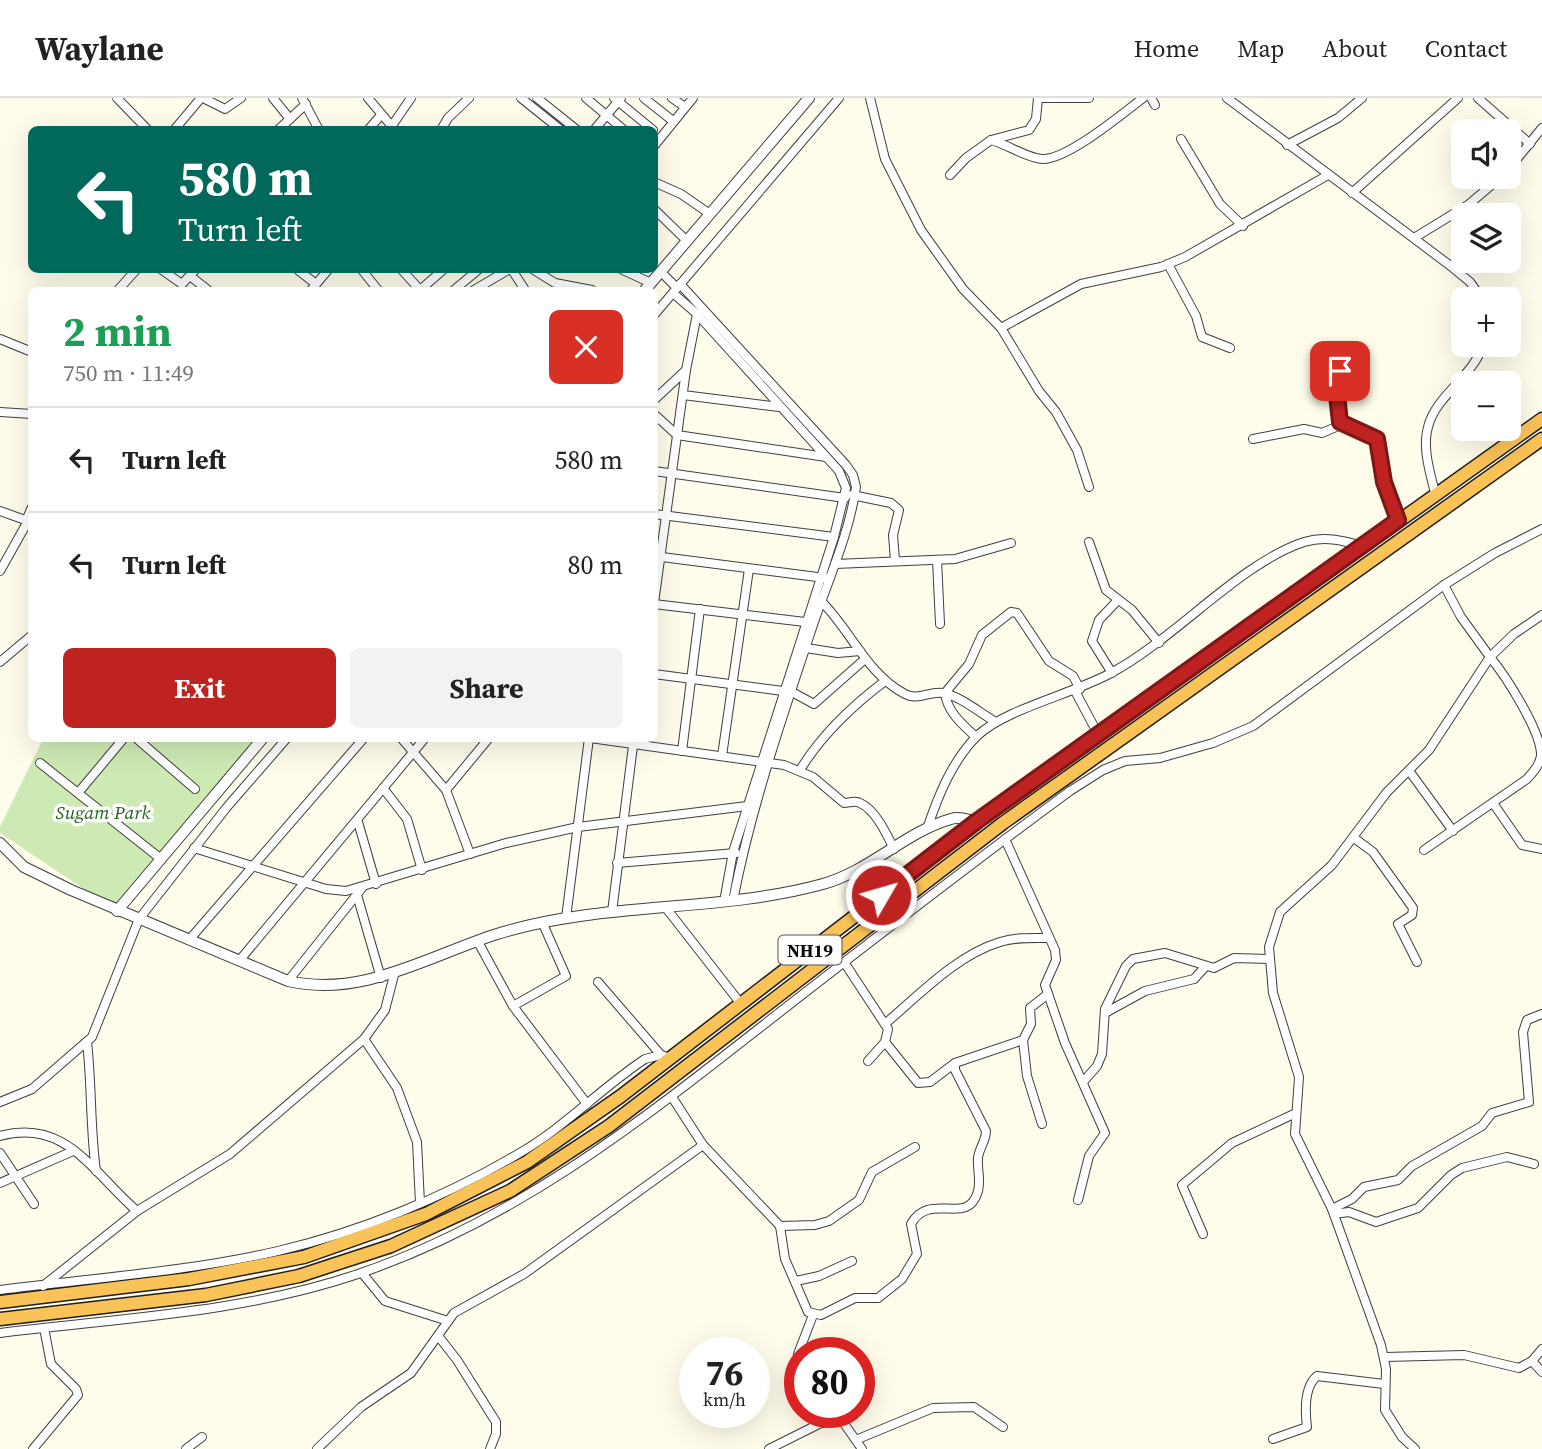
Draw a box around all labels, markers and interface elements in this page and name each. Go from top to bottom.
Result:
text: Waylane [35,26,164,71]
text: Home [1134,32,1199,65]
text: Map [1237,32,1284,65]
text: About [1322,32,1387,65]
text: Contact [1425,32,1507,65]
map controls [1451,119,1521,441]
button: sound [1451,119,1521,189]
text: 580 m [178,144,313,211]
icon: left [63,154,154,245]
button: layers [1451,203,1521,273]
text: Turn left [178,208,302,252]
button: + [1451,287,1521,357]
text: 2 min [63,302,172,360]
button: close [549,310,623,384]
pin [1310,341,1370,401]
icon: arrive [1321,352,1359,390]
text: 750 m · 11:49 [63,357,194,389]
button: − [1451,371,1521,441]
icon: left [63,441,101,479]
text: Turn left [122,442,226,478]
text: 580 m [555,442,623,478]
icon: left [63,546,101,584]
text: Turn left [122,547,226,583]
text: 80 m [568,547,623,583]
button: Exit [63,648,336,728]
button: Share [350,648,623,728]
park label: Sugam Park [55,799,151,825]
position arrow [844,858,918,932]
road number: NH19 [778,936,842,964]
speed limit sign: 80 [784,1337,875,1428]
text: 76 [706,1349,743,1397]
text: km/h [703,1387,746,1412]

